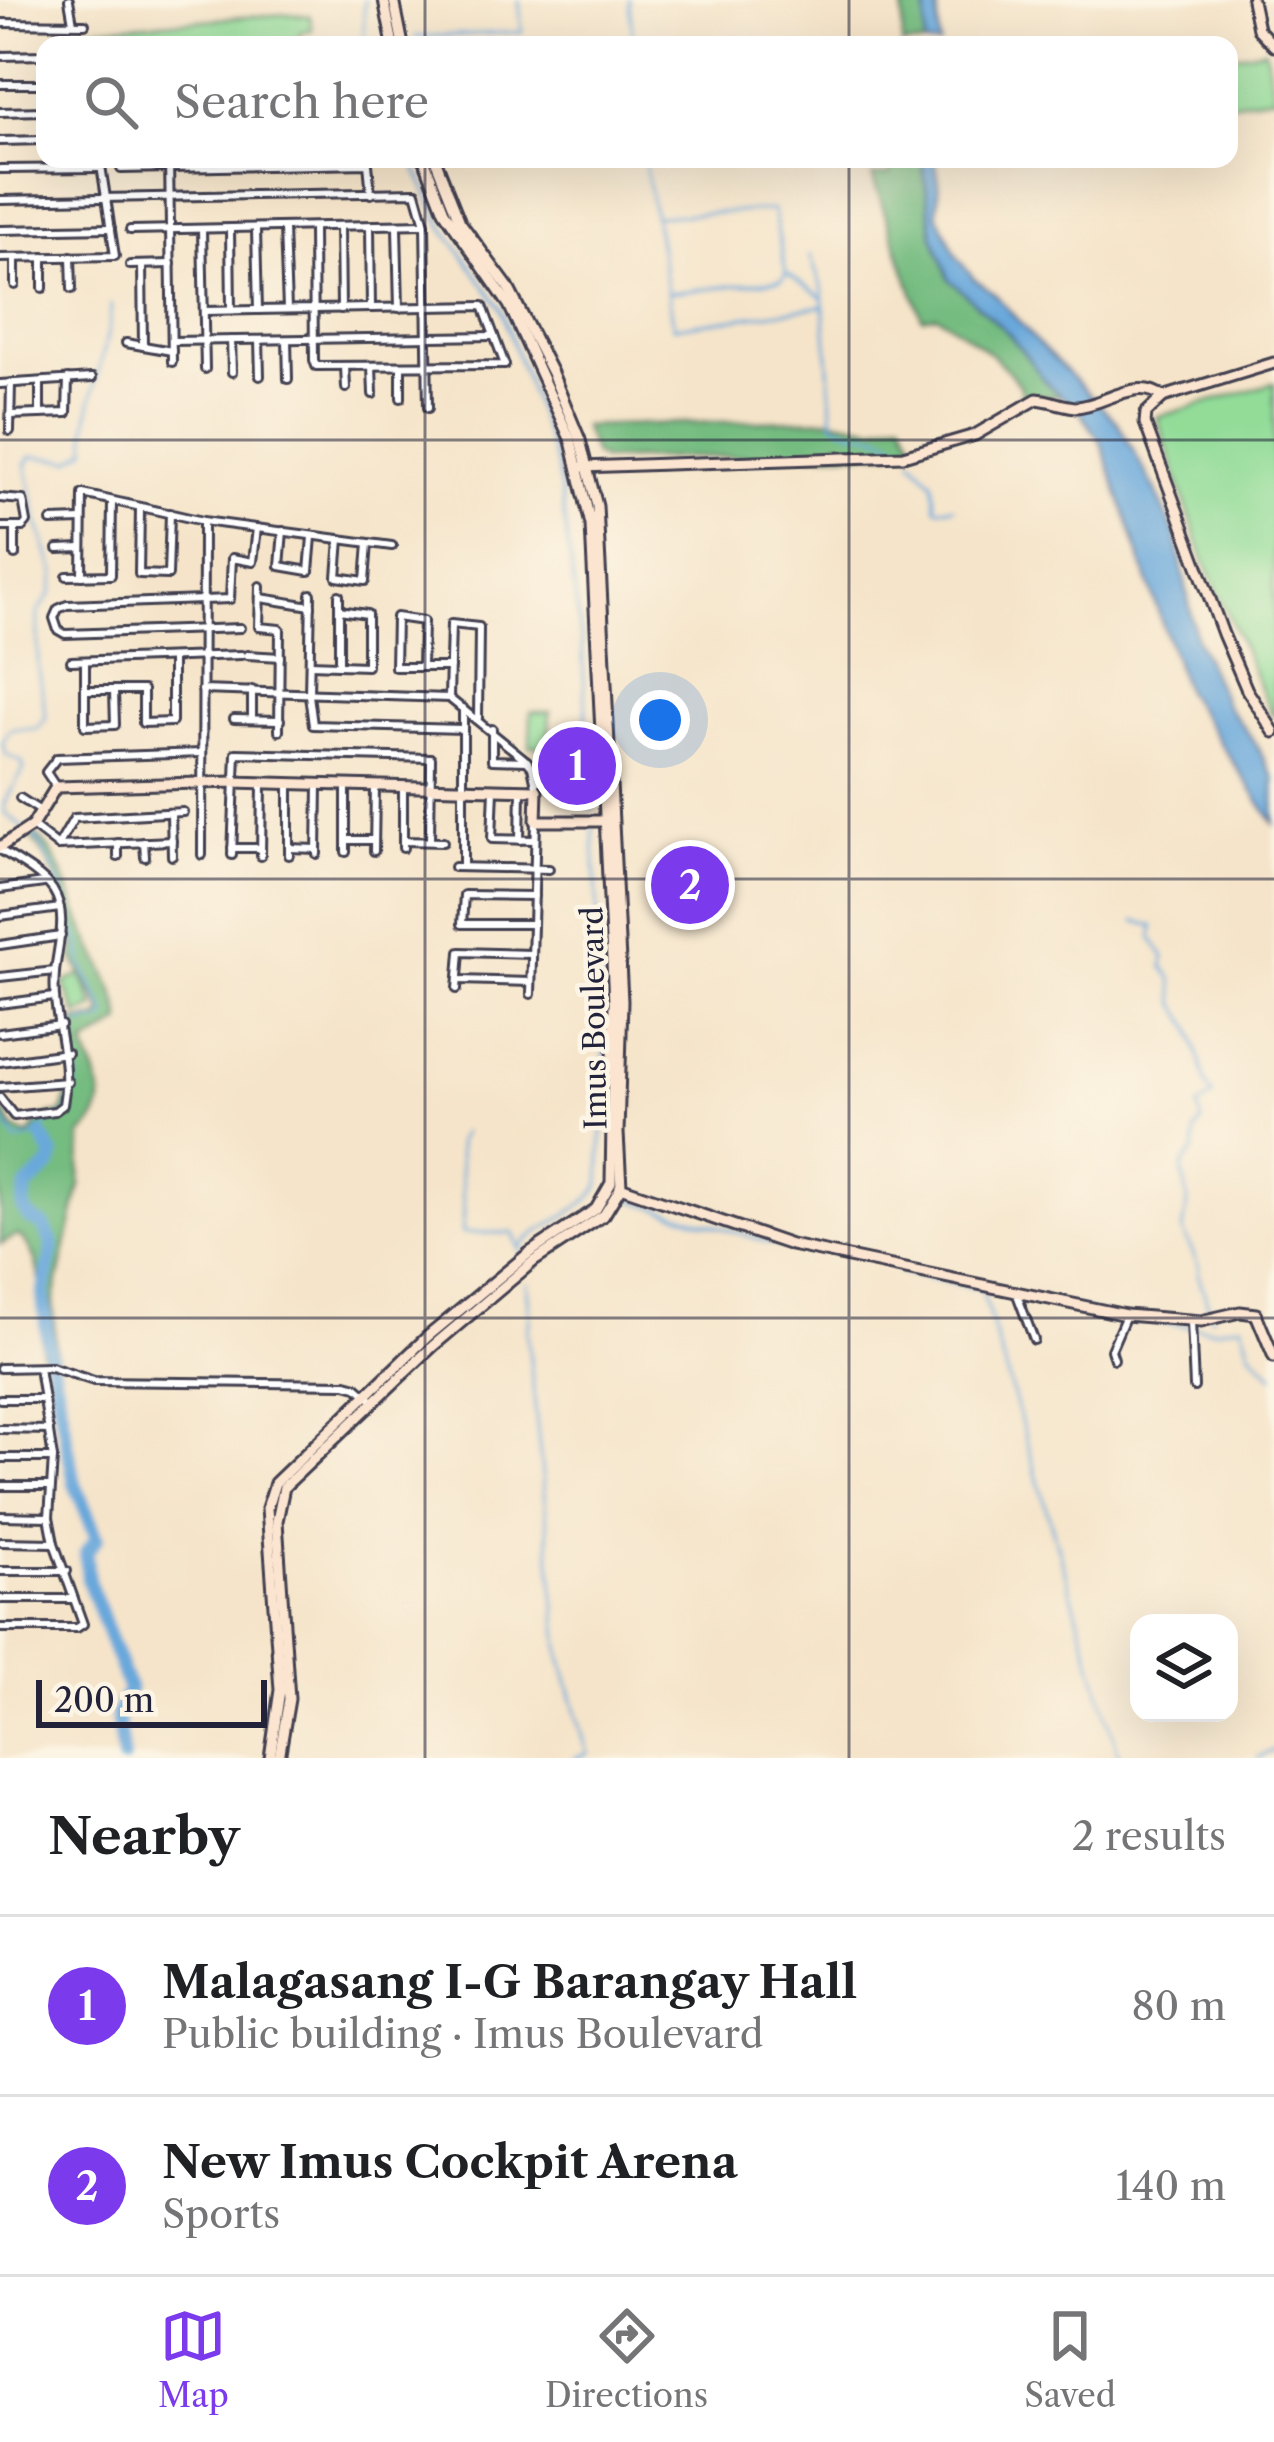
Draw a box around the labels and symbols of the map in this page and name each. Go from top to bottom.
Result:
your location [630,690,690,750]
pin: 1 [538,721,616,811]
pin: 2 [651,840,729,930]
street label: Imus Boulevard [574,906,614,1130]
scale bar [36,1674,267,1727]

